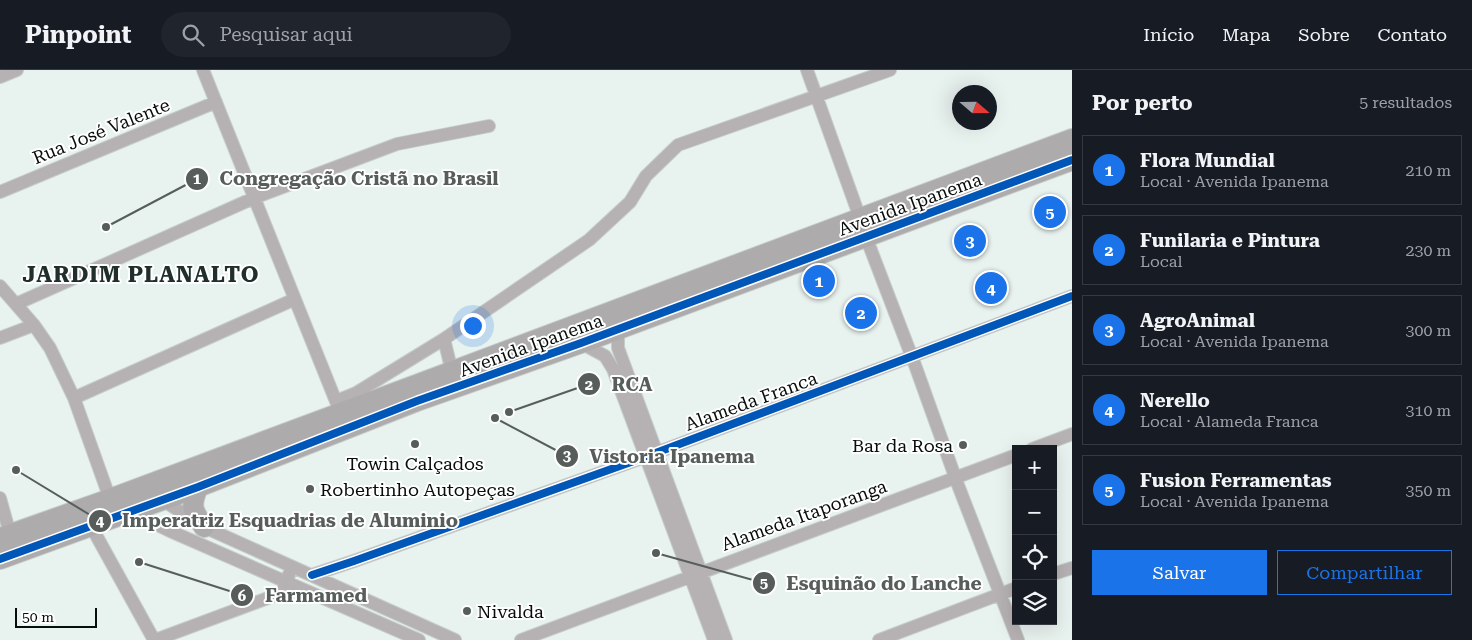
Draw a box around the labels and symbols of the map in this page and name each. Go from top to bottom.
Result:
north arrow [952,85,997,130]
street label: Rua José Valente [29,94,173,168]
callout: Congregação Cristã no Brasil [185,162,509,196]
text: Congregação Cristã no Brasil [219,167,499,190]
street label: Avenida Ipanema [835,168,985,240]
text: 1 [193,170,202,188]
pin: 5 [1034,193,1066,231]
pin: 3 [954,222,986,260]
district label: JARDIM PLANALTO [22,262,260,287]
pin: 1 [803,262,835,300]
pin: 4 [975,269,1007,307]
pin: 2 [845,294,877,332]
street label: Avenida Ipanema [456,309,606,381]
your location [460,313,486,339]
callout: RCA [577,367,663,401]
street label: Alameda Franca [682,367,820,435]
text: RCA [612,373,653,396]
text: 2 [585,376,593,394]
place label: Bar da Rosa [852,435,953,456]
marker: Towin Calçados [409,438,421,450]
callout: Vistoria Ipanema [555,439,765,473]
marker: Bar da Rosa [957,439,969,451]
text: Vistoria Ipanema [589,445,755,468]
text: 3 [563,447,572,465]
place label: Towin Calçados [346,453,484,474]
street label: Alameda Itaporanga [718,475,890,555]
place label: Robertinho Autopeças [320,479,515,500]
marker: Robertinho Autopeças [304,483,316,495]
callout: Imperatriz Esquadrias de Aluminio [87,504,468,538]
text: Imperatriz Esquadrias de Aluminio [122,509,458,532]
text: 4 [96,512,105,530]
callout: Esquinão do Lanche [751,566,992,600]
text: Esquinão do Lanche [786,572,982,595]
text: 5 [760,574,768,592]
callout: Farmamed [230,578,377,612]
text: Farmamed [265,584,367,607]
text: 6 [238,587,247,605]
place label: Nivalda [477,601,544,622]
scale bar [15,605,98,628]
marker: Nivalda [461,605,473,617]

